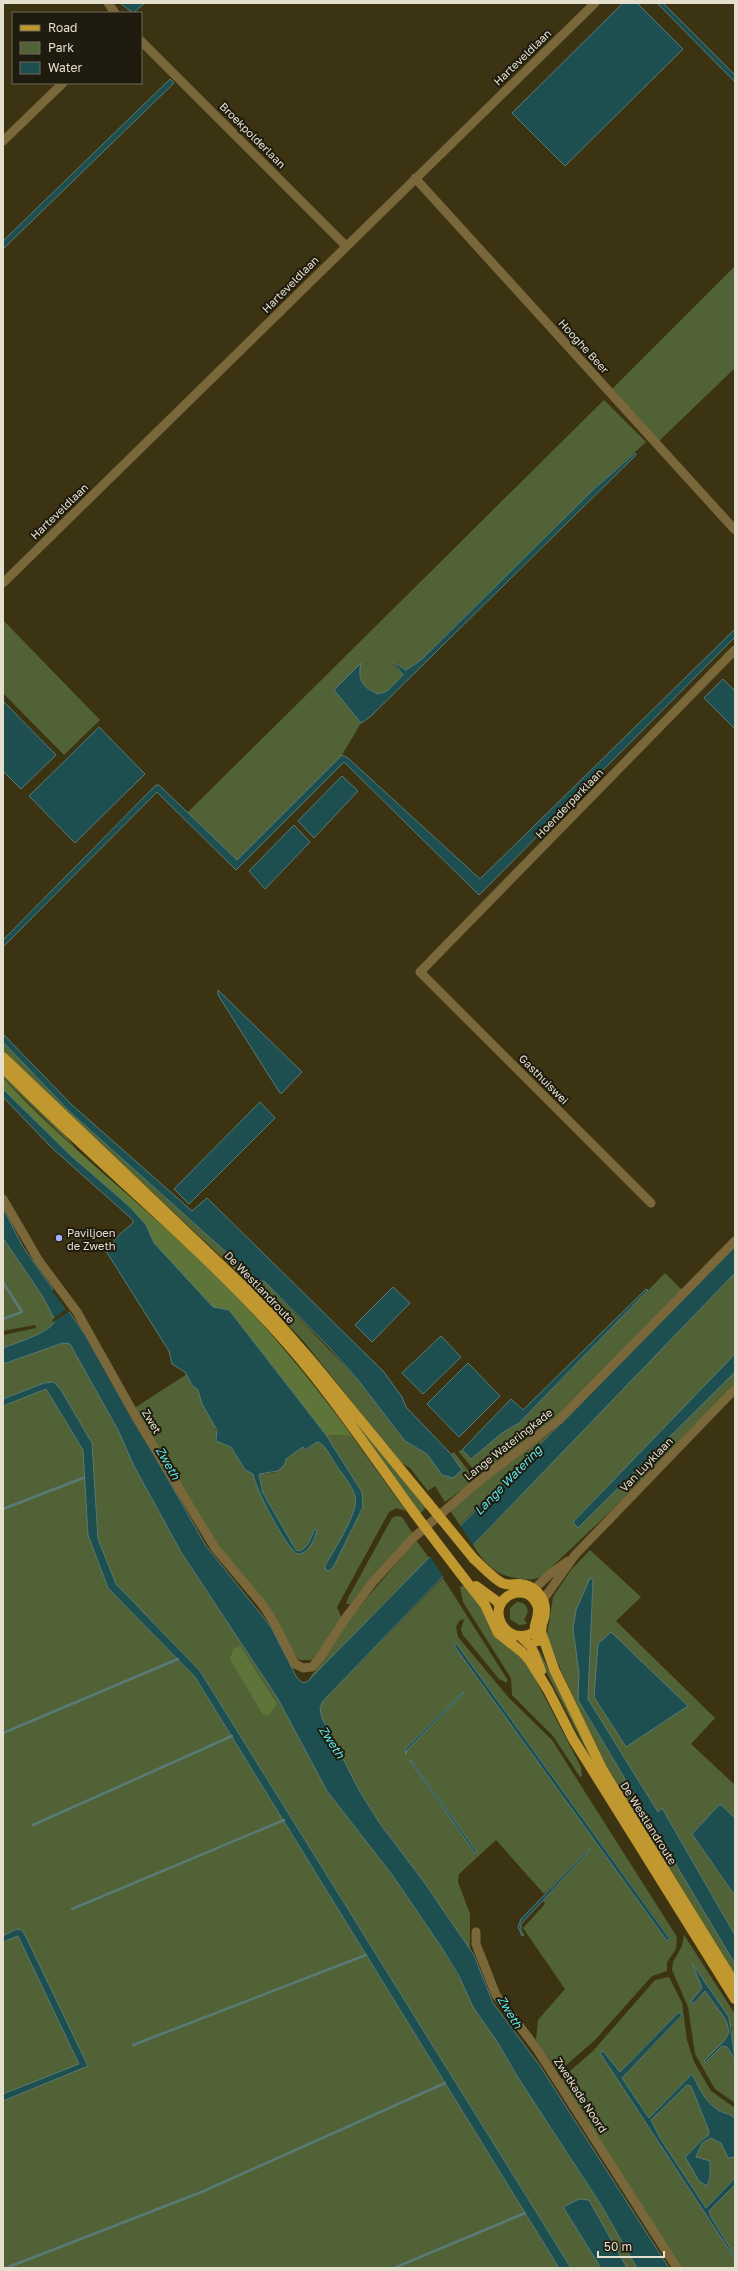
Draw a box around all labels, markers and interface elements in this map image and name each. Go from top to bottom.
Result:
legend [12,12,142,84]
text: Road [48,20,77,35]
street label: Harteveldlaan [491,26,553,88]
text: Park [48,40,74,55]
text: Water [48,60,82,75]
street label: Broekpolderlaan [217,99,289,171]
street label: Harteveldlaan [259,253,321,315]
street label: Hooghe Beer [556,316,612,376]
street label: Harteveldlaan [28,480,90,542]
street label: Hoenderparklaan [532,765,606,841]
street label: Gasthuiswei [517,1052,571,1106]
place label: Paviljoen de Zweth [67,1226,116,1252]
marker: Paviljoen de Zweth [54,1233,64,1243]
street label: De Westlandroute [222,1248,298,1326]
street label: Lange Wateringkade [461,1405,555,1483]
street label: Zwet [140,1407,164,1435]
street label: Van Luyklaan [617,1434,675,1494]
water label: Lange Watering [471,1442,545,1518]
water label: Zweth [153,1444,184,1483]
water label: Zweth [316,1723,348,1762]
street label: De Westlandroute [618,1779,680,1867]
water label: Zweth [494,1993,526,2032]
street label: Zwetkade Noord [552,2055,610,2135]
scale bar [598,2233,664,2259]
text: 50 m [604,2239,632,2254]

